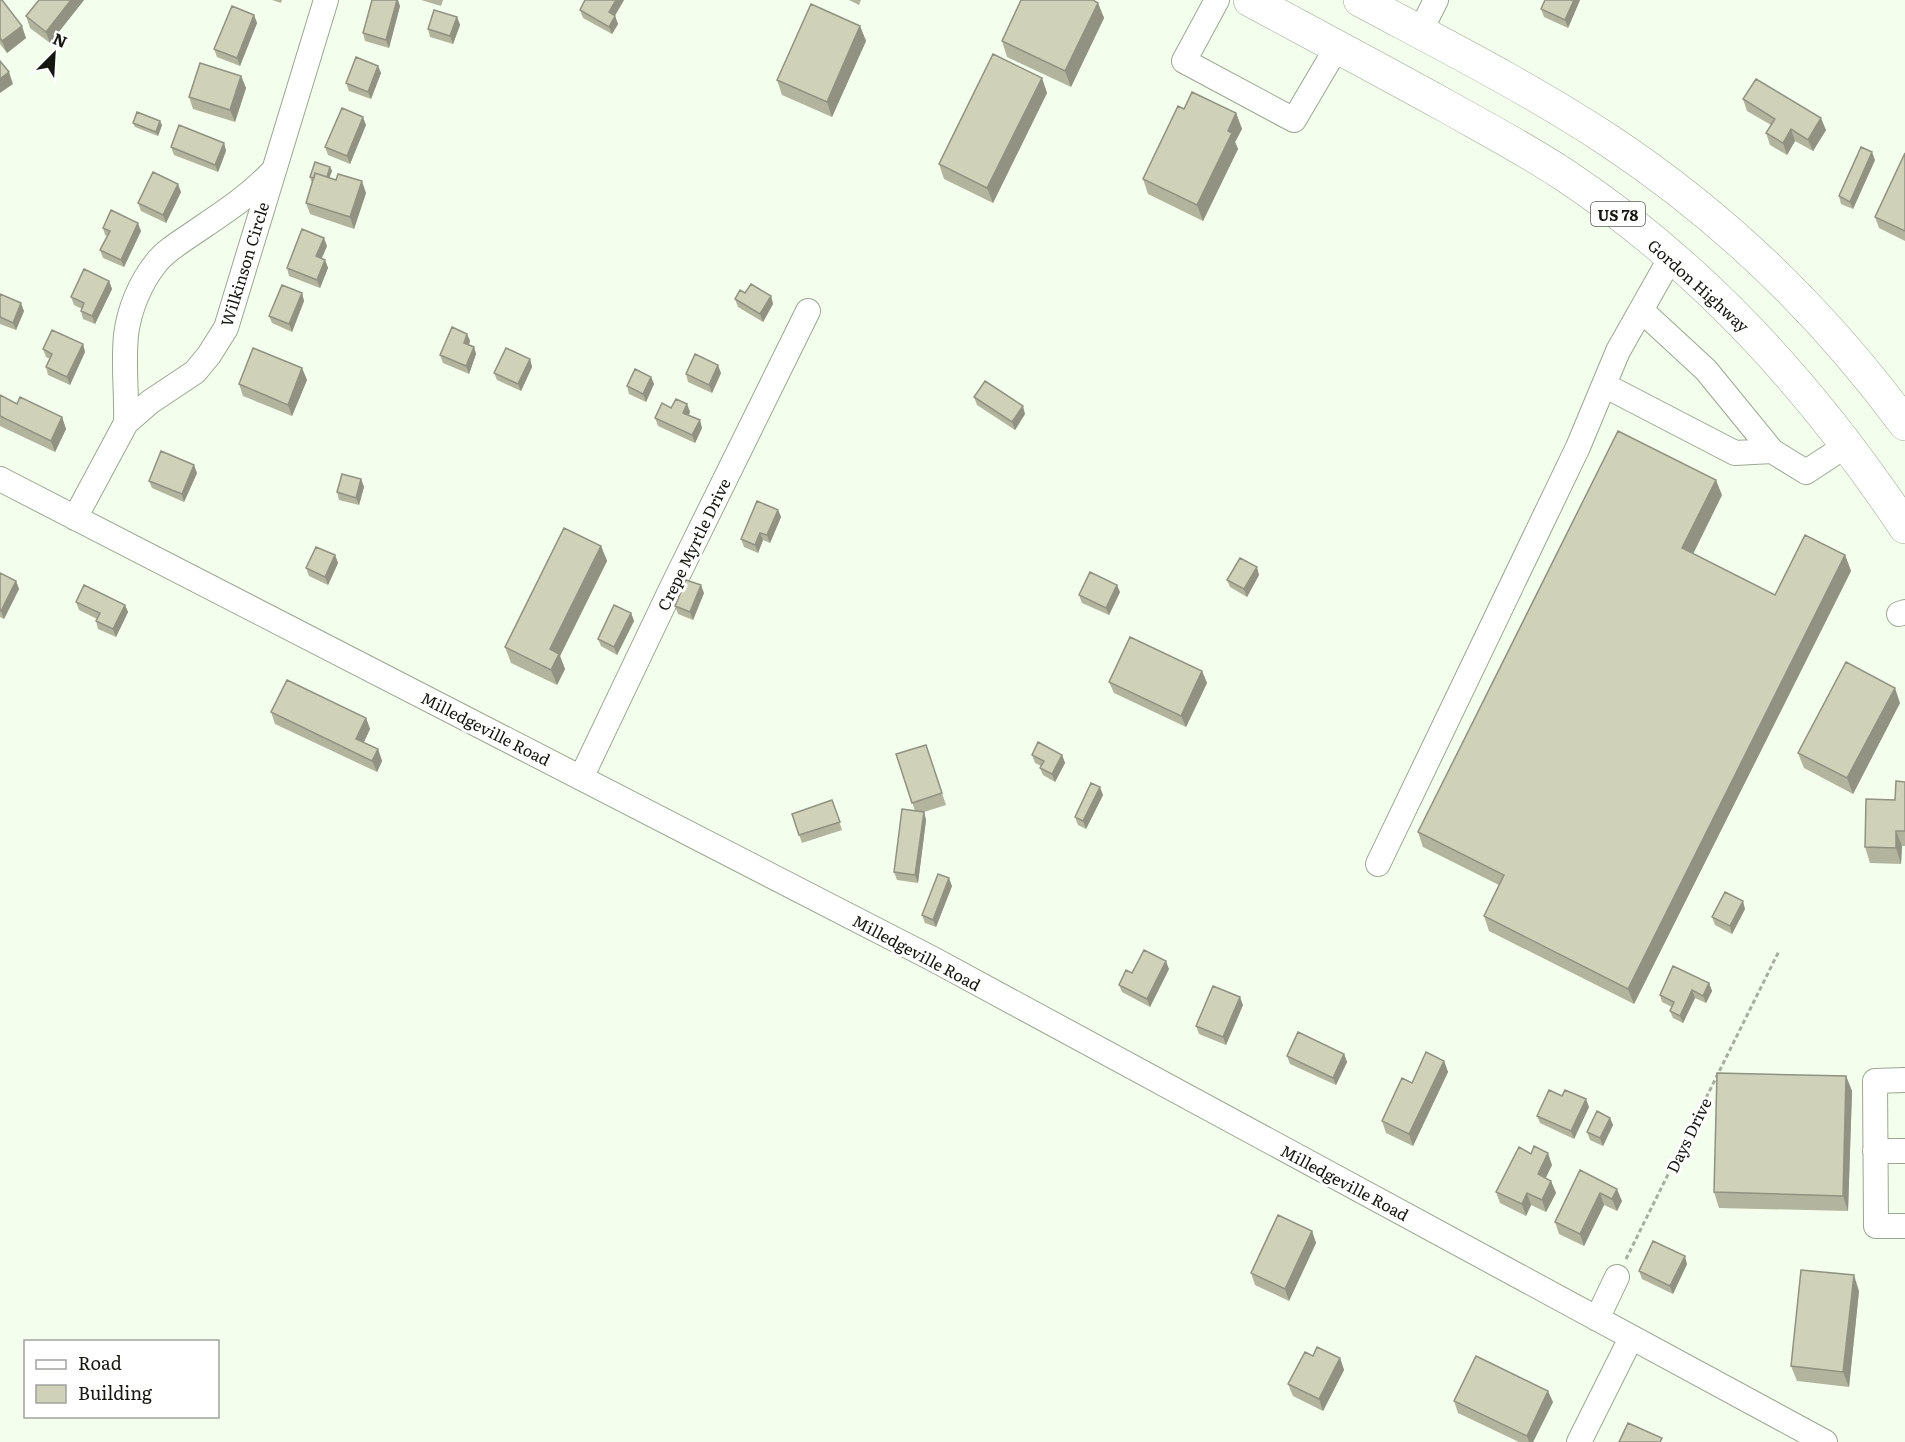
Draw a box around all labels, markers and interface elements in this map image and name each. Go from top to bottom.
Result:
north arrow [24,24,84,84]
text: N [49,26,72,53]
street label: Wilkinson Circle [214,199,274,329]
road number: US 78 [1591,202,1645,226]
street label: Gordon Highway [1643,233,1756,338]
street label: Crepe Myrtle Drive [650,474,736,614]
street label: Milledgeville Road [417,685,555,771]
street label: Milledgeville Road [849,908,986,996]
street label: Days Drive [1659,1093,1717,1177]
street label: Milledgeville Road [1277,1138,1414,1226]
legend [24,1340,219,1418]
text: Road [78,1349,122,1376]
text: Building [78,1379,153,1406]

